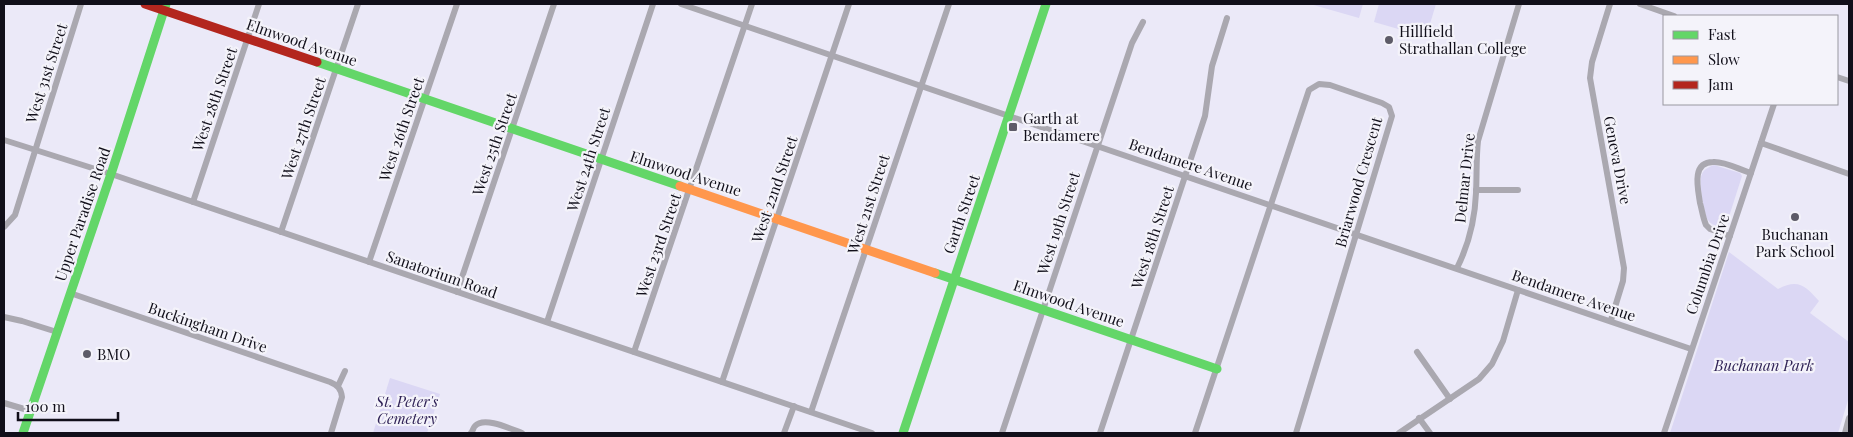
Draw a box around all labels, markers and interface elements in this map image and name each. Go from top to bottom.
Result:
street label: Elmwood Avenue [244,14,360,70]
legend [1663,15,1838,105]
street label: West 31st Street [20,20,72,126]
place label: Hillfield Strathallan College [1399,21,1527,58]
text: Fast [1708,24,1737,44]
marker: Hillfield Strathallan College [1383,34,1395,46]
street label: West 28th Street [187,44,241,155]
text: Slow [1708,49,1740,69]
street label: West 27th Street [276,73,330,183]
street label: West 26th Street [374,74,428,185]
text: Jam [1707,74,1734,94]
street label: West 25th Street [467,89,521,199]
street label: West 24th Street [561,104,614,215]
place label: Garth at Bendamere [1023,108,1100,145]
street label: Briarwood Crescent [1330,114,1386,250]
street label: Geneva Drive [1600,114,1636,206]
marker: Garth at Bendamere [1007,121,1019,133]
street label: West 22nd Street [746,132,802,246]
street label: Delmar Drive [1449,132,1479,224]
street label: Bendamere Avenue [1126,133,1256,195]
street label: Upper Paradise Road [50,144,114,284]
street label: Elmwood Avenue [628,146,744,200]
street label: West 21st Street [842,151,894,258]
street label: West 19th Street [1032,168,1084,278]
street label: Garth Street [938,171,984,256]
street label: West 18th Street [1126,182,1178,292]
street label: West 23rd Street [631,190,685,301]
street label: Columbia Drive [1680,211,1734,317]
marker: Buchanan Park School [1789,211,1801,223]
place label: Buchanan Park School [1755,224,1835,261]
street label: Sanatorium Road [384,246,501,303]
street label: Bendamere Avenue [1509,264,1639,326]
street label: Elmwood Avenue [1011,275,1127,331]
street label: Buckingham Drive [146,297,270,357]
place label: BMO [97,344,130,364]
marker: BMO [81,348,93,360]
park label: Buchanan Park [1713,355,1814,375]
scale bar [18,390,118,422]
park label: St. Peter's Cemetery [375,391,438,428]
text: 100 m [25,396,66,416]

